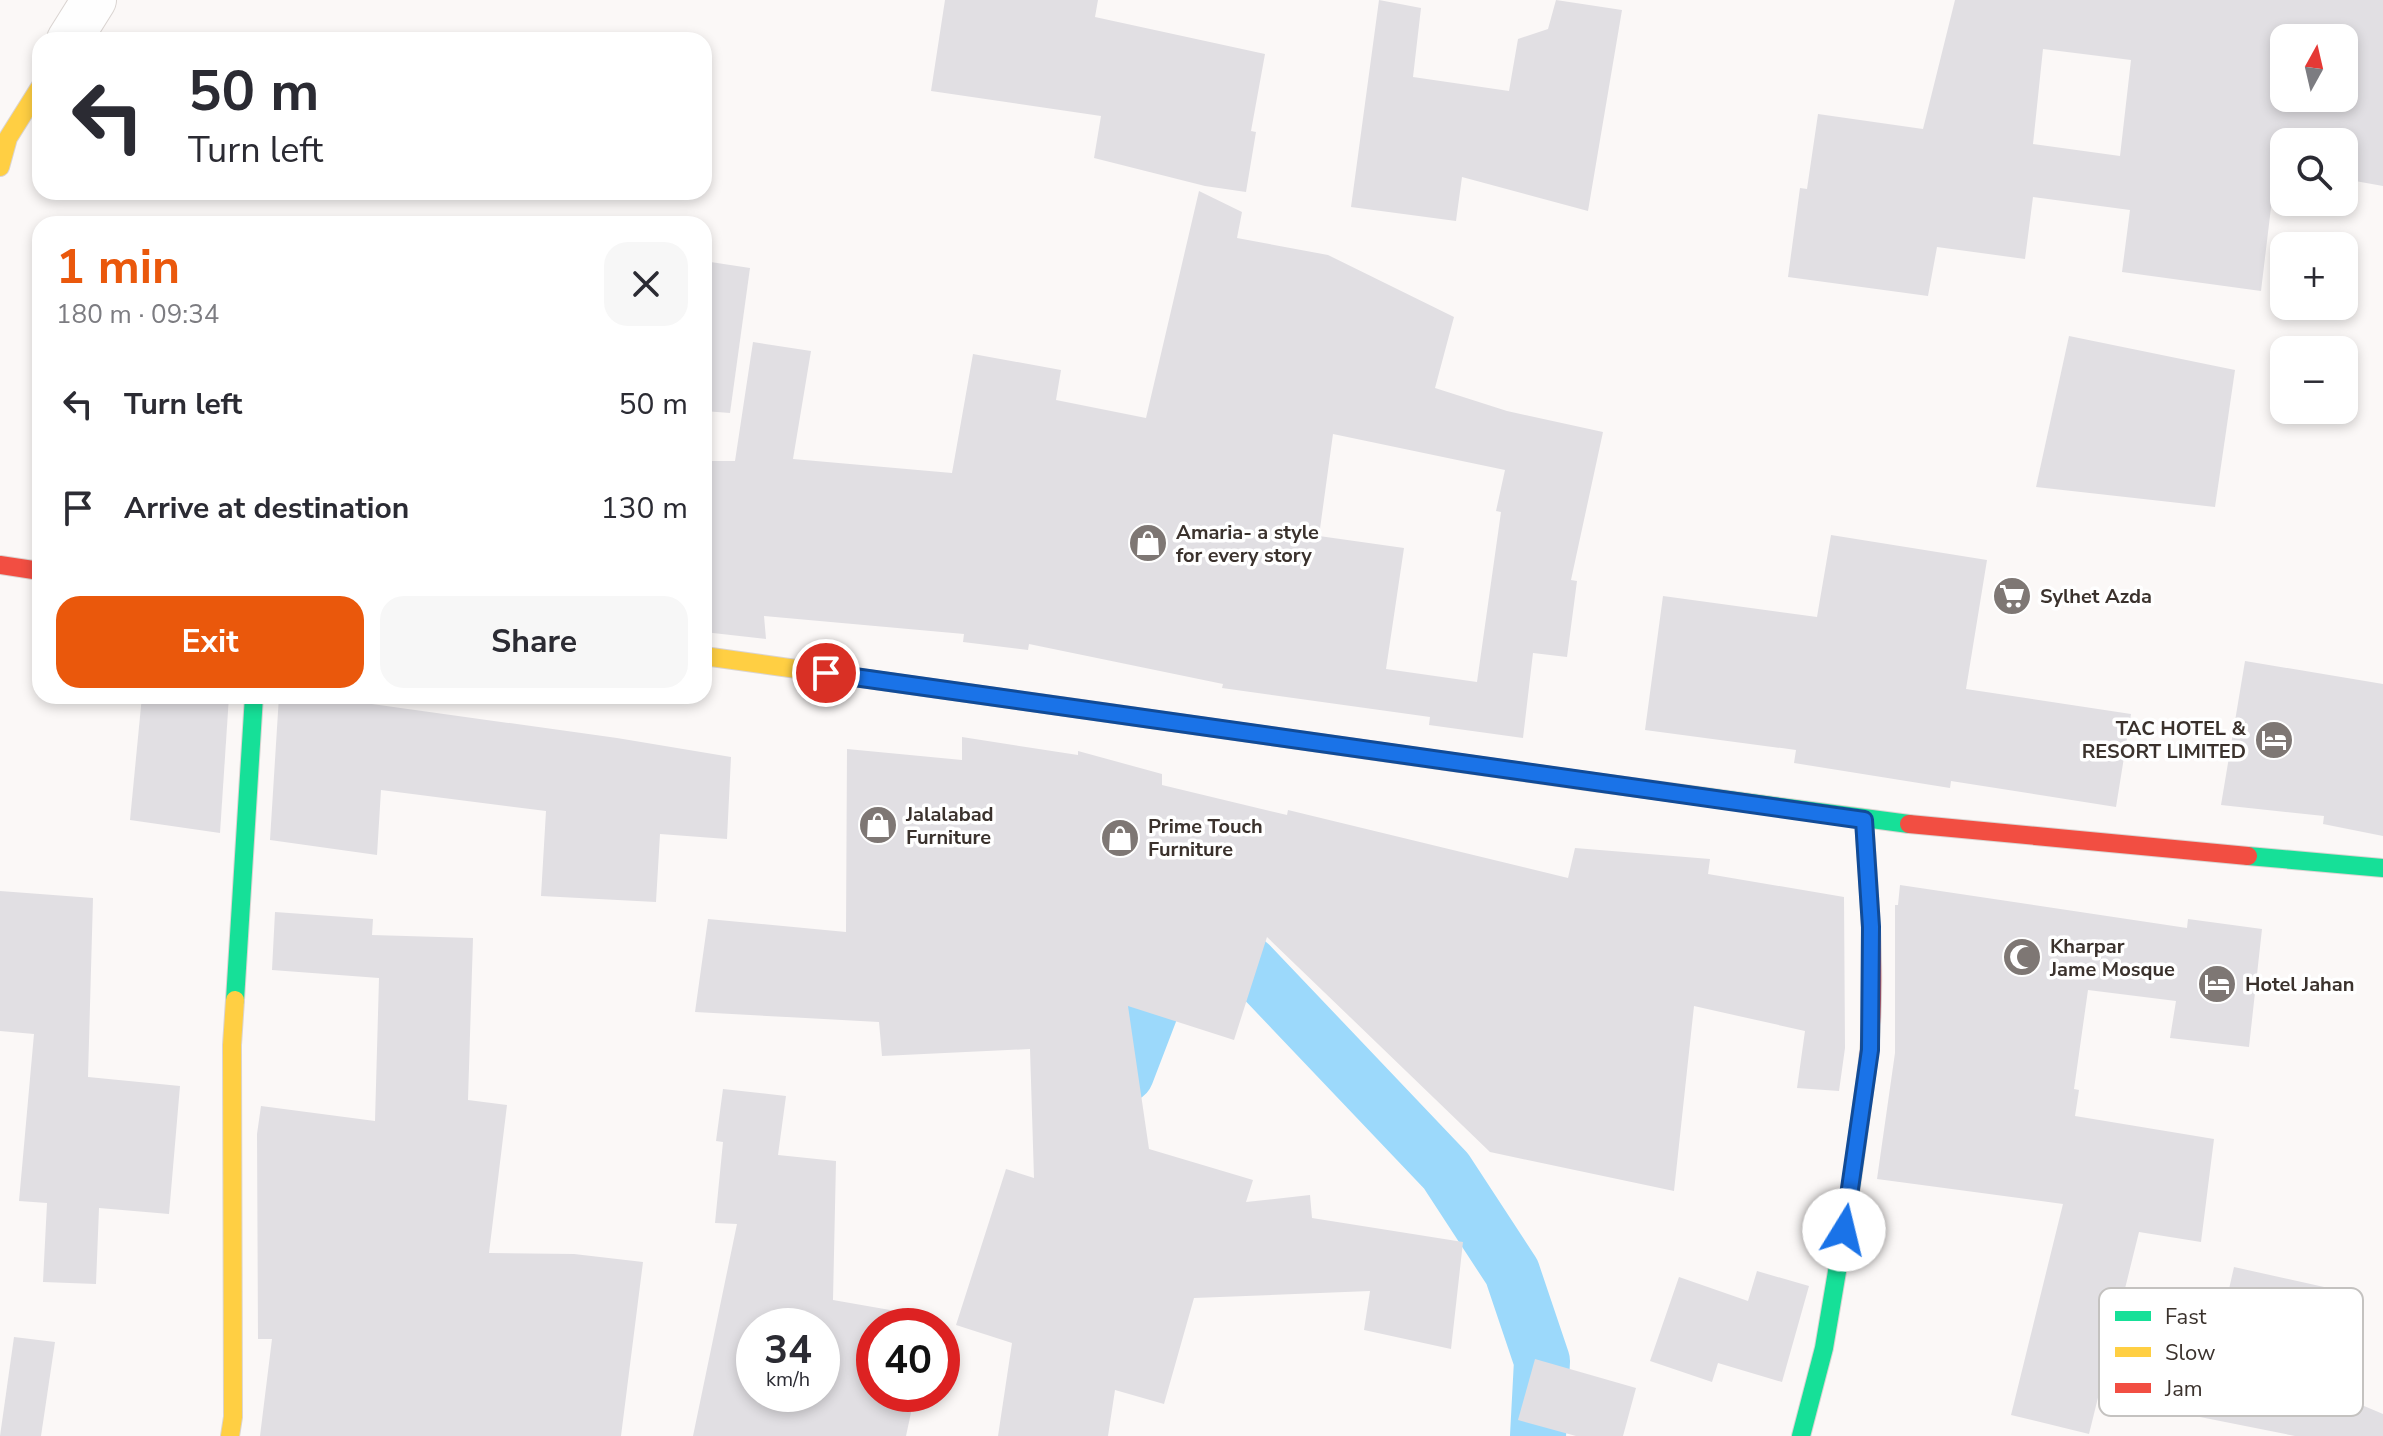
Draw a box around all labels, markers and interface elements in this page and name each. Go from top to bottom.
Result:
north arrow [2270,24,2358,112]
map controls [2270,24,2358,424]
text: 50 m [188,53,319,130]
icon: left [56,64,160,168]
text: Turn left [188,126,323,175]
button: search [2270,128,2358,216]
button: + [2270,232,2358,320]
text: 1 min [56,234,180,300]
button: close [604,242,688,326]
text: 180 m · 09:34 [56,297,219,332]
button: − [2270,336,2358,424]
icon: left [56,382,100,426]
text: Turn left [124,384,242,425]
text: 50 m [619,384,688,425]
icon: arrive [56,486,100,530]
text: Arrive at destination [124,488,409,529]
text: 130 m [601,488,688,529]
place label: Amaria- a style for every story [1176,519,1319,569]
shop icon: Amaria- a style for every story [1127,522,1169,564]
supermarket icon: Sylhet Azda [1991,575,2033,617]
place label: Sylhet Azda [2040,583,2152,610]
button: Exit [56,596,364,688]
button: Share [380,596,688,688]
pin [792,639,860,707]
icon: arrive [804,651,848,695]
place label: TAC HOTEL & RESORT LIMITED [2082,715,2246,765]
hotel icon: TAC HOTEL & RESORT LIMITED [2253,719,2295,761]
place label: Jalalabad Furniture [905,801,994,851]
shop icon: Jalalabad Furniture [857,804,899,846]
place label: Prime Touch Furniture [1148,813,1263,863]
shop icon: Prime Touch Furniture [1099,817,1141,859]
place label: Kharpar Jame Mosque [2049,933,2175,983]
mosque icon: Kharpar Jame Mosque [2001,936,2043,978]
hotel icon: Hotel Jahan [2196,963,2238,1005]
place label: Hotel Jahan [2245,971,2354,998]
position arrow [1802,1188,1886,1272]
legend [2099,1288,2363,1416]
text: Fast [2165,1302,2207,1332]
speed limit sign: 40 [856,1308,960,1412]
text: 34 [764,1323,812,1377]
text: Slow [2165,1338,2216,1368]
text: km/h [766,1366,810,1393]
text: Jam [2164,1374,2203,1404]

